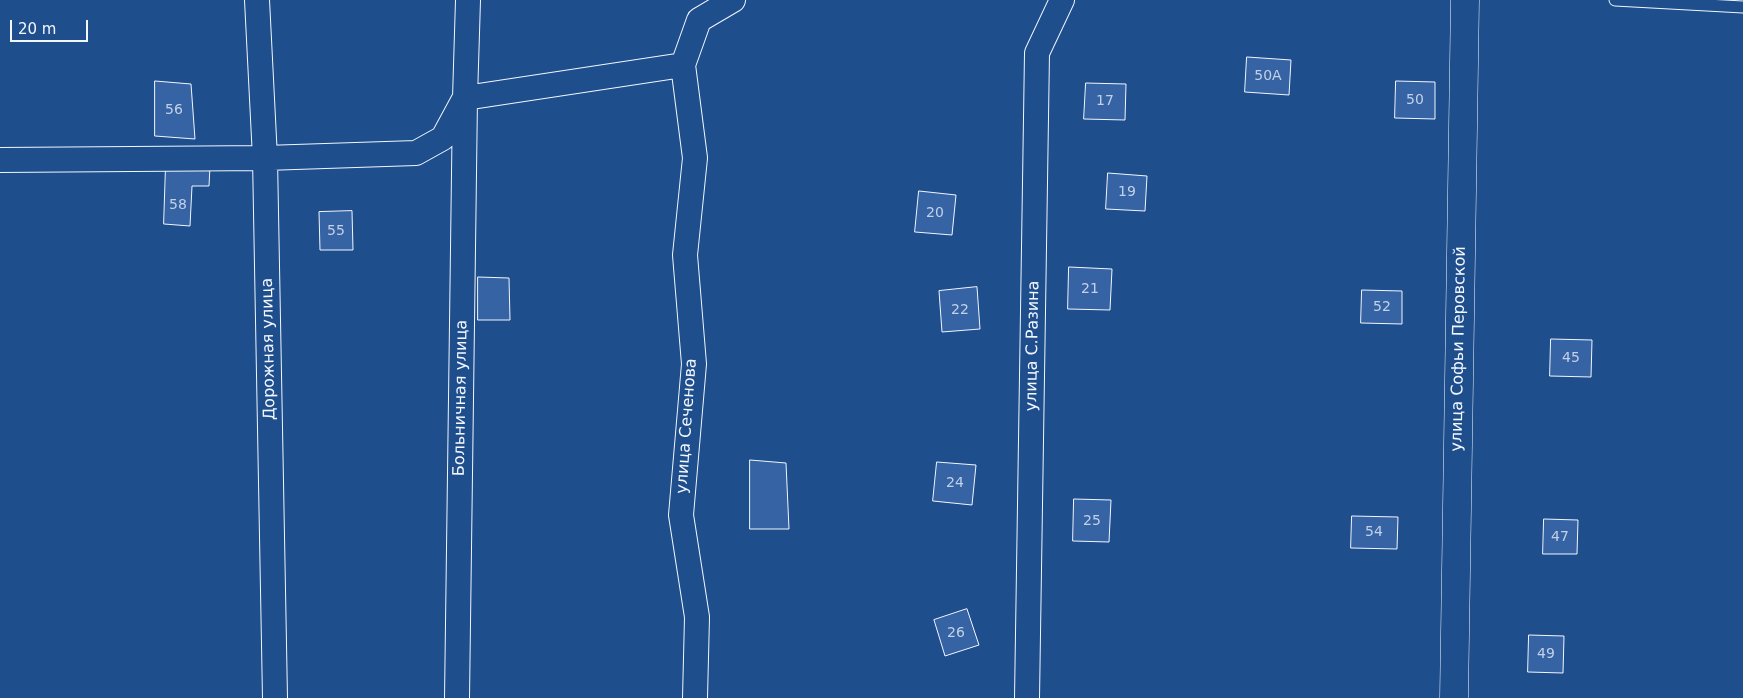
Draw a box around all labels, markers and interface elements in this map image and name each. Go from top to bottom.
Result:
scale bar [12,10,90,42]
text: 20 m [18,20,56,38]
house number: 50А [1254,68,1282,84]
house number: 50 [1406,92,1424,108]
house number: 17 [1096,93,1114,109]
house number: 56 [165,102,183,118]
house number: 19 [1118,184,1136,200]
house number: 58 [169,197,187,213]
house number: 20 [926,205,944,221]
house number: 55 [327,223,345,239]
street label: улица Софьи Перовской [1448,246,1470,452]
street label: Дорожная улица [258,278,280,420]
street label: улица С.Разина [1022,280,1044,412]
house number: 21 [1081,281,1099,297]
house number: 52 [1373,299,1391,315]
house number: 22 [951,302,969,318]
street label: Больничная улица [450,320,472,476]
house number: 45 [1562,350,1580,366]
street label: улица Сеченова [673,358,701,494]
house number: 24 [946,475,964,491]
house number: 25 [1083,513,1101,529]
house number: 54 [1365,524,1383,540]
house number: 47 [1551,529,1569,545]
house number: 26 [947,625,965,641]
house number: 49 [1537,646,1555,662]

